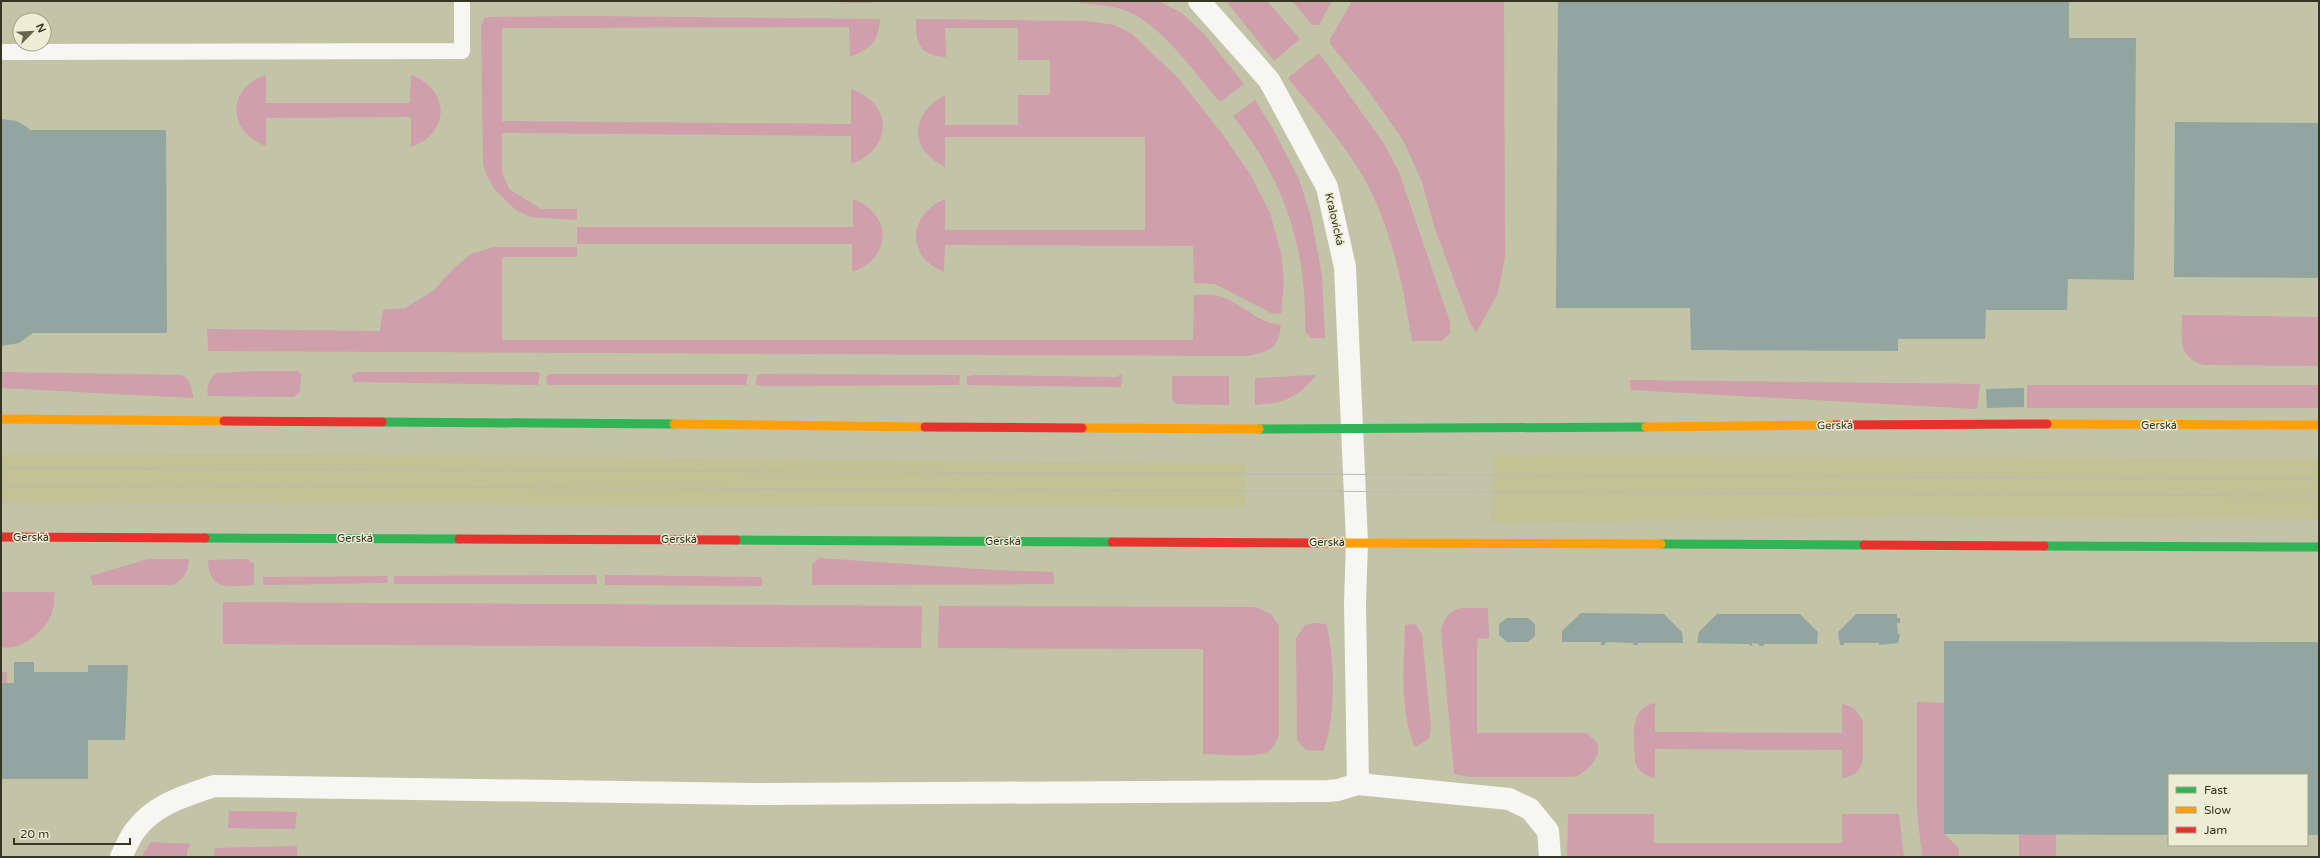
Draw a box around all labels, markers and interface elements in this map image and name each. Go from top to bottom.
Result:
north arrow [12,12,52,52]
text: N [33,21,48,35]
street label: Kralovická [1322,192,1347,247]
street label: Gerská [1817,419,1853,432]
street label: Gerská [2141,419,2177,432]
street label: Gerská [13,531,49,544]
street label: Gerská [337,532,373,545]
street label: Gerská [661,533,697,546]
street label: Gerská [985,535,1021,548]
street label: Gerská [1309,536,1345,549]
legend [2168,774,2308,846]
text: Fast [2204,783,2228,797]
text: Slow [2204,803,2231,817]
scale bar [14,820,130,846]
text: Jam [2204,823,2227,837]
text: 20 m [20,827,49,841]

